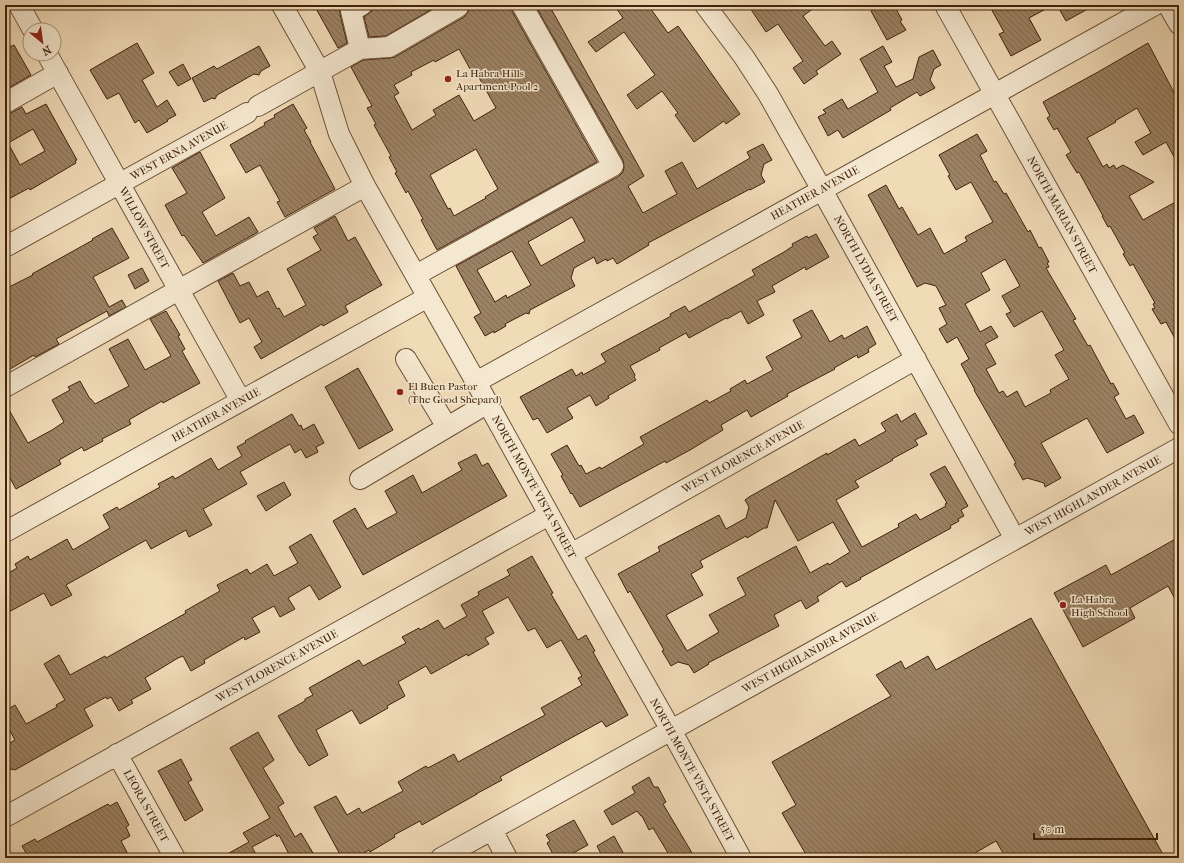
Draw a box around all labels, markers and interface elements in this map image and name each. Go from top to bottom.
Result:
north arrow [22,22,62,62]
text: N [39,43,53,58]
place label: La Habra Hills Apartment Pool 2 [455,67,539,93]
marker: La Habra Hills Apartment Pool 2 [443,74,453,84]
street label: WEST ERNA AVENUE [127,119,230,184]
street label: NORTH MARIAN STREET [1024,154,1100,276]
street label: HEATHER AVENUE [768,163,862,223]
street label: WILLOW STREET [116,184,172,272]
street label: NORTH LYDIA STREET [831,213,901,325]
place label: El Buen Pastor (The Good Shepard) [408,380,502,406]
street label: HEATHER AVENUE [169,385,263,445]
marker: El Buen Pastor (The Good Shepard) [395,387,405,397]
street label: NORTH MONTE VISTA STREET [489,413,579,561]
street label: WEST FLORENCE AVENUE [679,418,806,496]
street label: WEST HIGHLANDER AVENUE [1022,453,1164,539]
place label: La Habra High School [1071,593,1128,619]
marker: La Habra High School [1058,600,1068,610]
street label: WEST HIGHLANDER AVENUE [739,610,881,696]
street label: WEST FLORENCE AVENUE [213,627,340,705]
street label: NORTH MONTE VISTA STREET [647,696,737,844]
street label: LEORA STREET [121,767,172,845]
scale bar [1034,815,1157,841]
text: 50 m [1040,822,1064,836]

